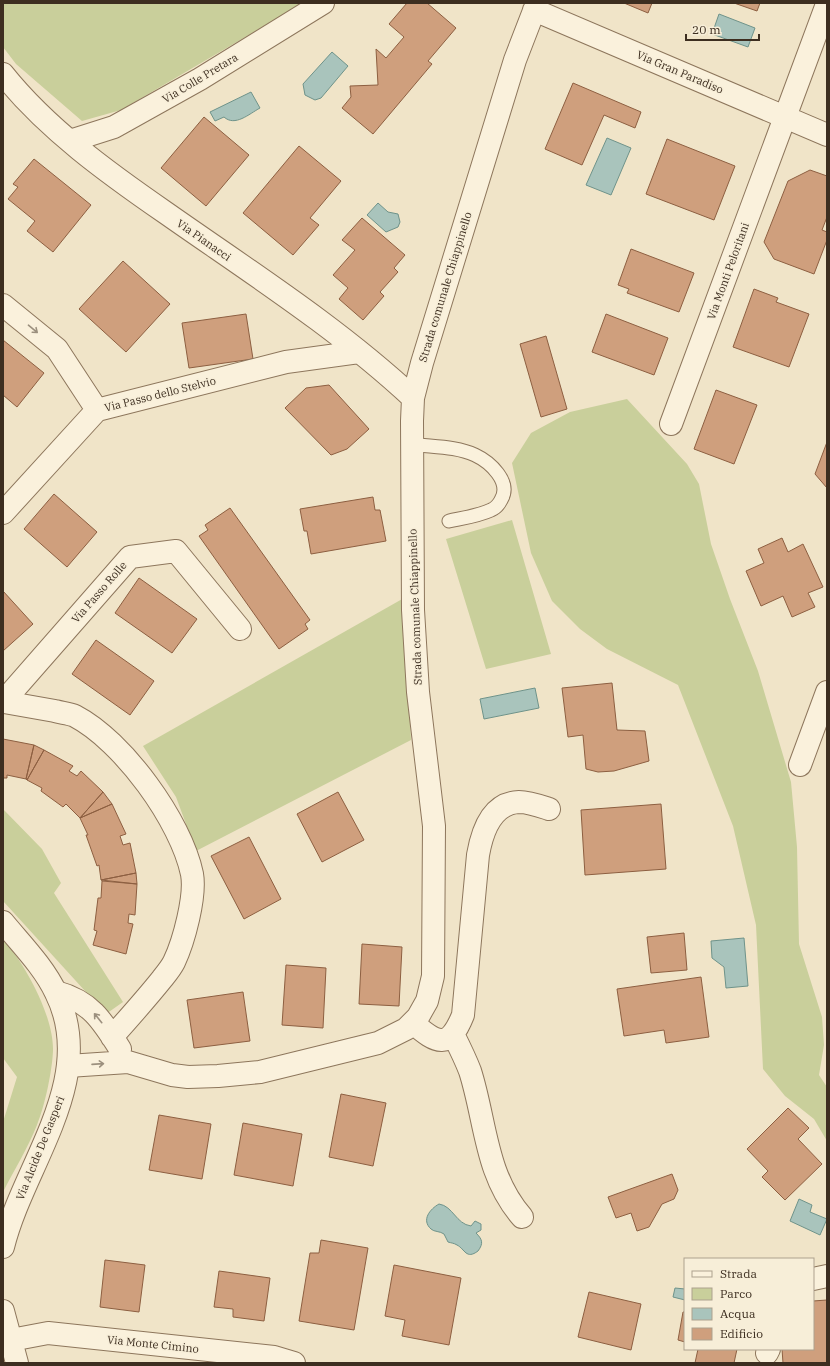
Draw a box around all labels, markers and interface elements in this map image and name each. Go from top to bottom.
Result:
scale bar [686,16,759,42]
text: 20 m [692,22,721,37]
street label: Via Gran Paradiso [635,47,725,97]
street label: Via Colle Pretara [160,50,240,106]
street label: Strada comunale Chiappinello [415,210,475,364]
street label: Via Pianacci [174,216,234,264]
street label: Via Monti Peloritani [704,220,752,322]
one-way arrow [28,325,38,334]
street label: Via Passo dello Stelvio [103,373,217,415]
street label: Strada comunale Chiappinello [405,529,425,685]
street label: Via Passo Rolle [68,558,130,626]
one-way arrow [94,1013,102,1024]
one-way arrow [91,1061,104,1068]
street label: Via Alcide De Gasperi [13,1094,67,1202]
legend [684,1258,814,1350]
text: Strada [720,1266,757,1281]
text: Parco [720,1286,752,1301]
text: Acqua [720,1306,756,1321]
text: Edificio [720,1326,763,1341]
street label: Via Monte Cimino [106,1332,200,1356]

